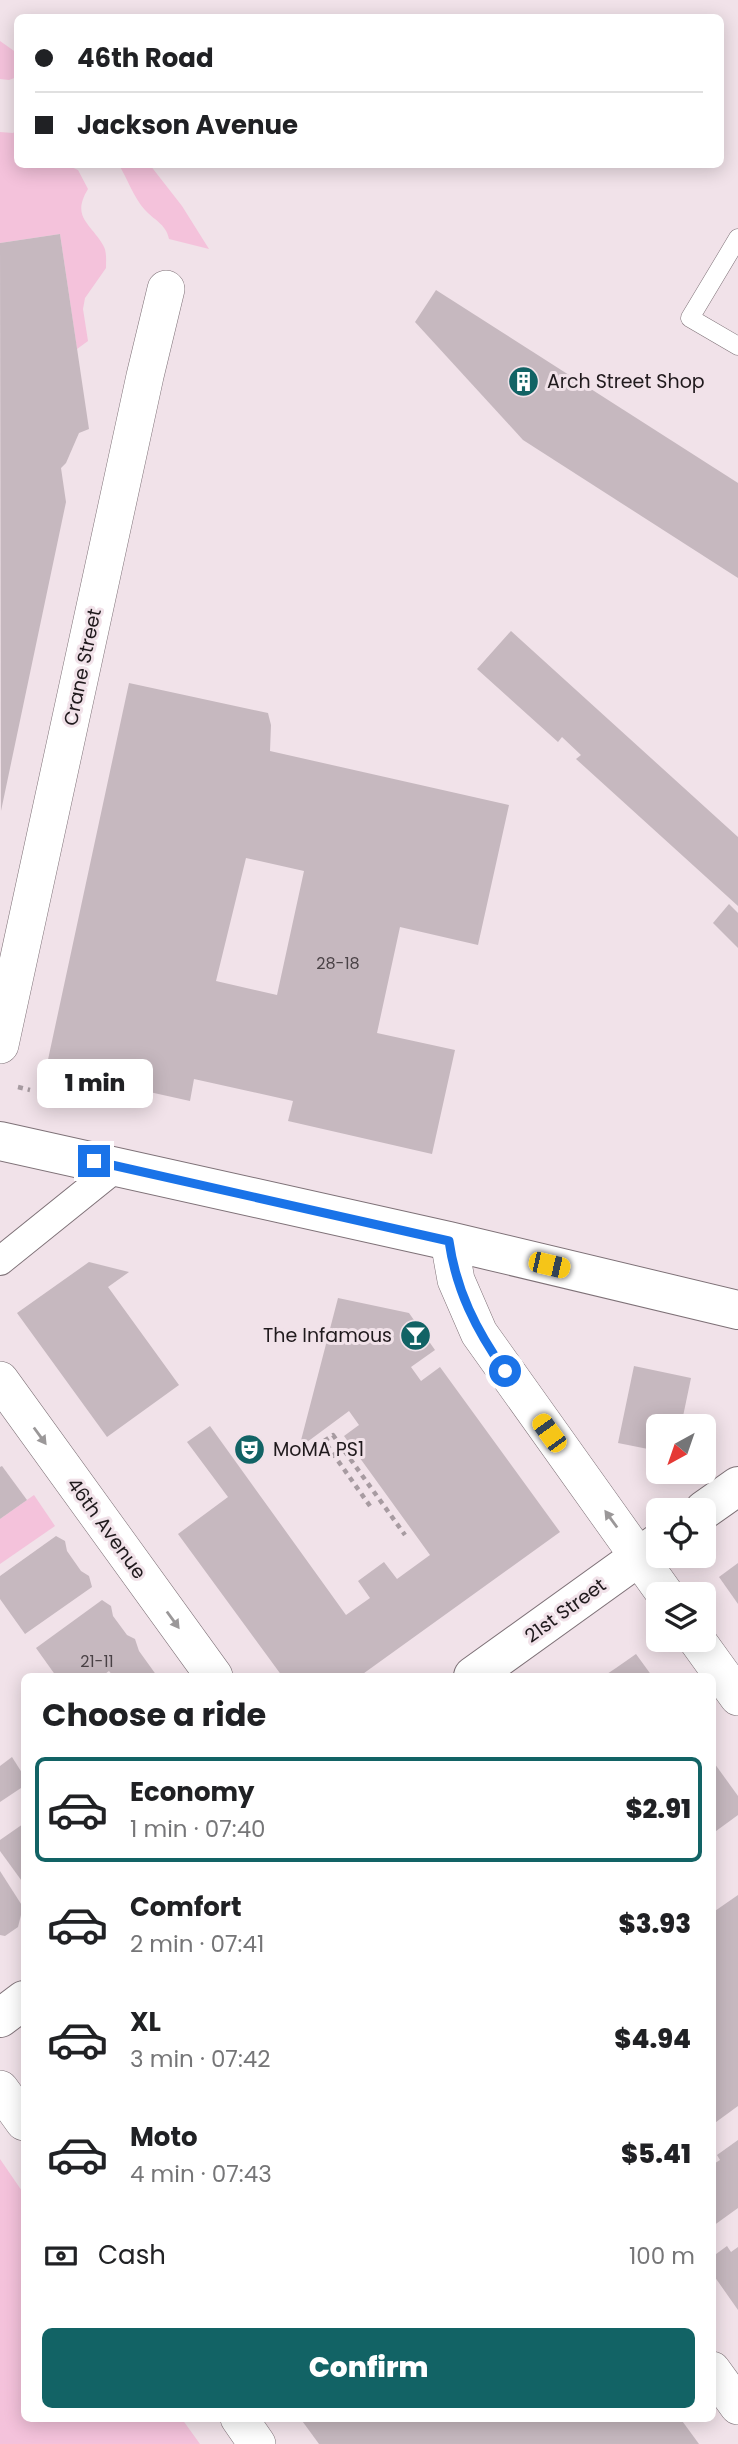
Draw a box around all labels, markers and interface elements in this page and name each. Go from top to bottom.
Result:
text: 46th Road [77,40,214,76]
text: Jackson Avenue [77,107,298,143]
building icon: Arch Street Shop [507,364,541,398]
place label: Arch Street Shop [547,368,705,395]
street label: Crane Street [57,606,108,728]
house number: 28-18 [316,952,360,975]
callout: 1 min [36,1060,152,1108]
text: 1 min [65,1067,125,1099]
route end [78,1145,110,1177]
car [527,1250,572,1280]
bar icon: The Infamous [398,1318,432,1352]
place label: The Infamous [263,1322,392,1349]
route start [489,1355,521,1387]
car [529,1410,570,1456]
north arrow [646,1414,716,1484]
map controls [646,1414,716,1652]
one-way arrow [33,1427,47,1445]
theatre icon: MoMA PS1 [233,1432,267,1466]
place label: MoMA PS1 [273,1436,364,1463]
street label: 46th Avenue [61,1472,153,1585]
button: locate [646,1498,716,1568]
one-way arrow [604,1510,618,1528]
street label: 21st Street [519,1572,612,1649]
button: layers [646,1582,716,1652]
one-way arrow [166,1611,180,1629]
house number: 21-11 [80,1650,114,1673]
text: Choose a ride [42,1692,266,1737]
text: Economy [130,1774,254,1810]
icon: car [46,1778,109,1841]
text: $2.91 [625,1791,691,1827]
text: 1 min · 07:40 [130,1813,266,1845]
text: Comfort [130,1889,242,1925]
icon: car [46,1893,109,1956]
text: $3.93 [619,1906,691,1942]
text: 2 min · 07:41 [130,1928,264,1960]
text: XL [130,2004,161,2040]
icon: car [46,2008,109,2071]
text: $4.94 [614,2021,691,2057]
text: 3 min · 07:42 [130,2043,271,2075]
text: Moto [130,2119,198,2155]
icon: car [46,2123,109,2186]
text: $5.41 [621,2136,691,2172]
text: 4 min · 07:43 [130,2158,272,2190]
icon: cash [42,2237,80,2275]
text: Cash [98,2237,166,2273]
text: 100 m [629,2240,695,2272]
button: Confirm [42,2328,695,2408]

